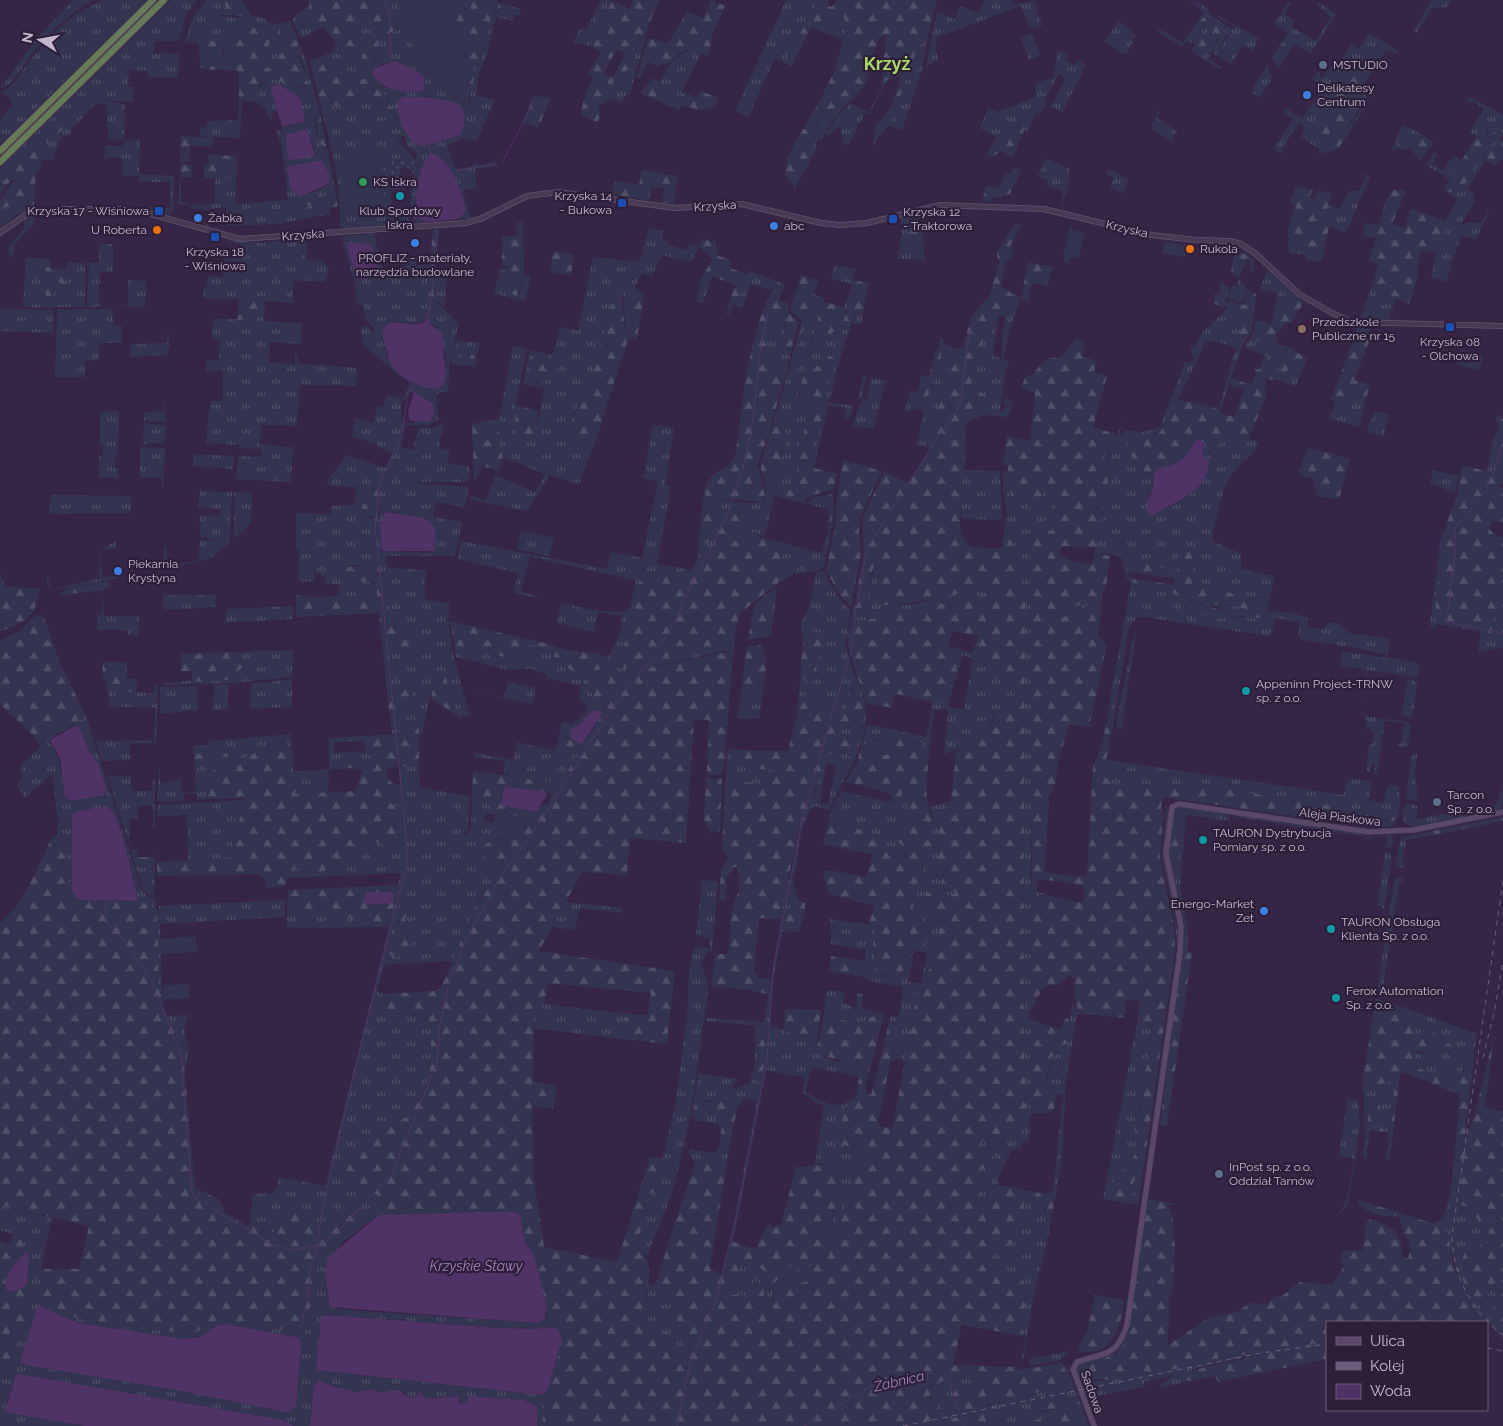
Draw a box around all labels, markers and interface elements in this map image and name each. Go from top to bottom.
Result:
north arrow [15,15,65,65]
text: N [18,31,36,44]
district label: Krzyż [864,53,910,74]
place label: MSTUDIO [1333,58,1388,72]
marker: MSTUDIO [1317,59,1329,71]
place label: Delikatesy Centrum [1317,81,1375,109]
marker: Delikatesy Centrum [1301,89,1313,101]
place label: KS Iskra [373,175,417,189]
marker: KS Iskra [357,176,369,188]
place label: Krzyska 14 - Bukowa [554,189,612,217]
marker: Klub Sportowy Iskra [394,190,406,202]
marker: Krzyska 14 - Bukowa [616,197,628,209]
street label: Krzyska [693,198,737,214]
place label: Krzyska 17 - Wiśniowa [27,204,149,218]
place label: Klub Sportowy Iskra [359,204,441,232]
marker: Krzyska 17 - Wiśniowa [153,205,165,217]
place label: Krzyska 12 - Traktorowa [903,205,972,233]
place label: Żabka [208,211,242,225]
marker: Żabka [192,212,204,224]
marker: Krzyska 12 - Traktorowa [887,213,899,225]
street label: Krzyska [1105,217,1149,241]
place label: abc [784,219,805,233]
marker: abc [768,220,780,232]
place label: U Roberta [91,223,147,237]
marker: U Roberta [151,224,163,236]
street label: Krzyska [281,226,325,244]
marker: Krzyska 18 - Wiśniowa [209,231,221,243]
marker: PROFLIZ - materiały, narzędzia budowlane [409,237,421,249]
place label: Rukola [1200,242,1238,256]
marker: Rukola [1184,243,1196,255]
place label: Krzyska 18 - Wiśniowa [184,245,246,273]
place label: PROFLIZ - materiały, narzędzia budowlane [356,251,474,279]
place label: Przedszkole Publiczne nr 15 [1312,315,1396,343]
marker: Krzyska 08 - Olchowa [1444,321,1456,333]
marker: Przedszkole Publiczne nr 15 [1296,323,1308,335]
place label: Krzyska 08 - Olchowa [1420,335,1480,363]
place label: Piekarnia Krystyna [128,557,178,585]
marker: Piekarnia Krystyna [112,565,124,577]
place label: Appeninn Project-TRNW sp. z o.o. [1256,677,1393,705]
marker: Appeninn Project-TRNW sp. z o.o. [1240,685,1252,697]
place label: Tarcon Sp. z o.o. [1447,788,1494,816]
marker: Tarcon Sp. z o.o. [1431,796,1443,808]
street label: Aleja Piaskowa [1298,805,1382,829]
place label: TAURON Dystrybucja Pomiary sp. z o.o. [1213,826,1331,854]
marker: TAURON Dystrybucja Pomiary sp. z o.o. [1197,834,1209,846]
place label: Energo-Market Zet [1171,897,1254,925]
marker: Energo-Market Zet [1258,905,1270,917]
place label: TAURON Obsługa Klienta Sp. z o.o. [1341,915,1440,943]
marker: TAURON Obsługa Klienta Sp. z o.o. [1325,923,1337,935]
place label: Ferox Automation Sp. z o.o. [1346,984,1444,1012]
marker: Ferox Automation Sp. z o.o. [1330,992,1342,1004]
place label: InPost sp. z o.o. Oddział Tarnów [1229,1160,1315,1188]
marker: InPost sp. z o.o. Oddział Tarnów [1213,1168,1225,1180]
water label: Krzyskie Stawy [430,1258,524,1274]
legend [1326,1321,1488,1411]
text: Ulica [1370,1332,1405,1350]
text: Kolej [1370,1357,1404,1375]
water label: Żabnica [871,1365,926,1395]
street label: Sadowa [1078,1369,1106,1415]
text: Woda [1370,1382,1411,1400]

